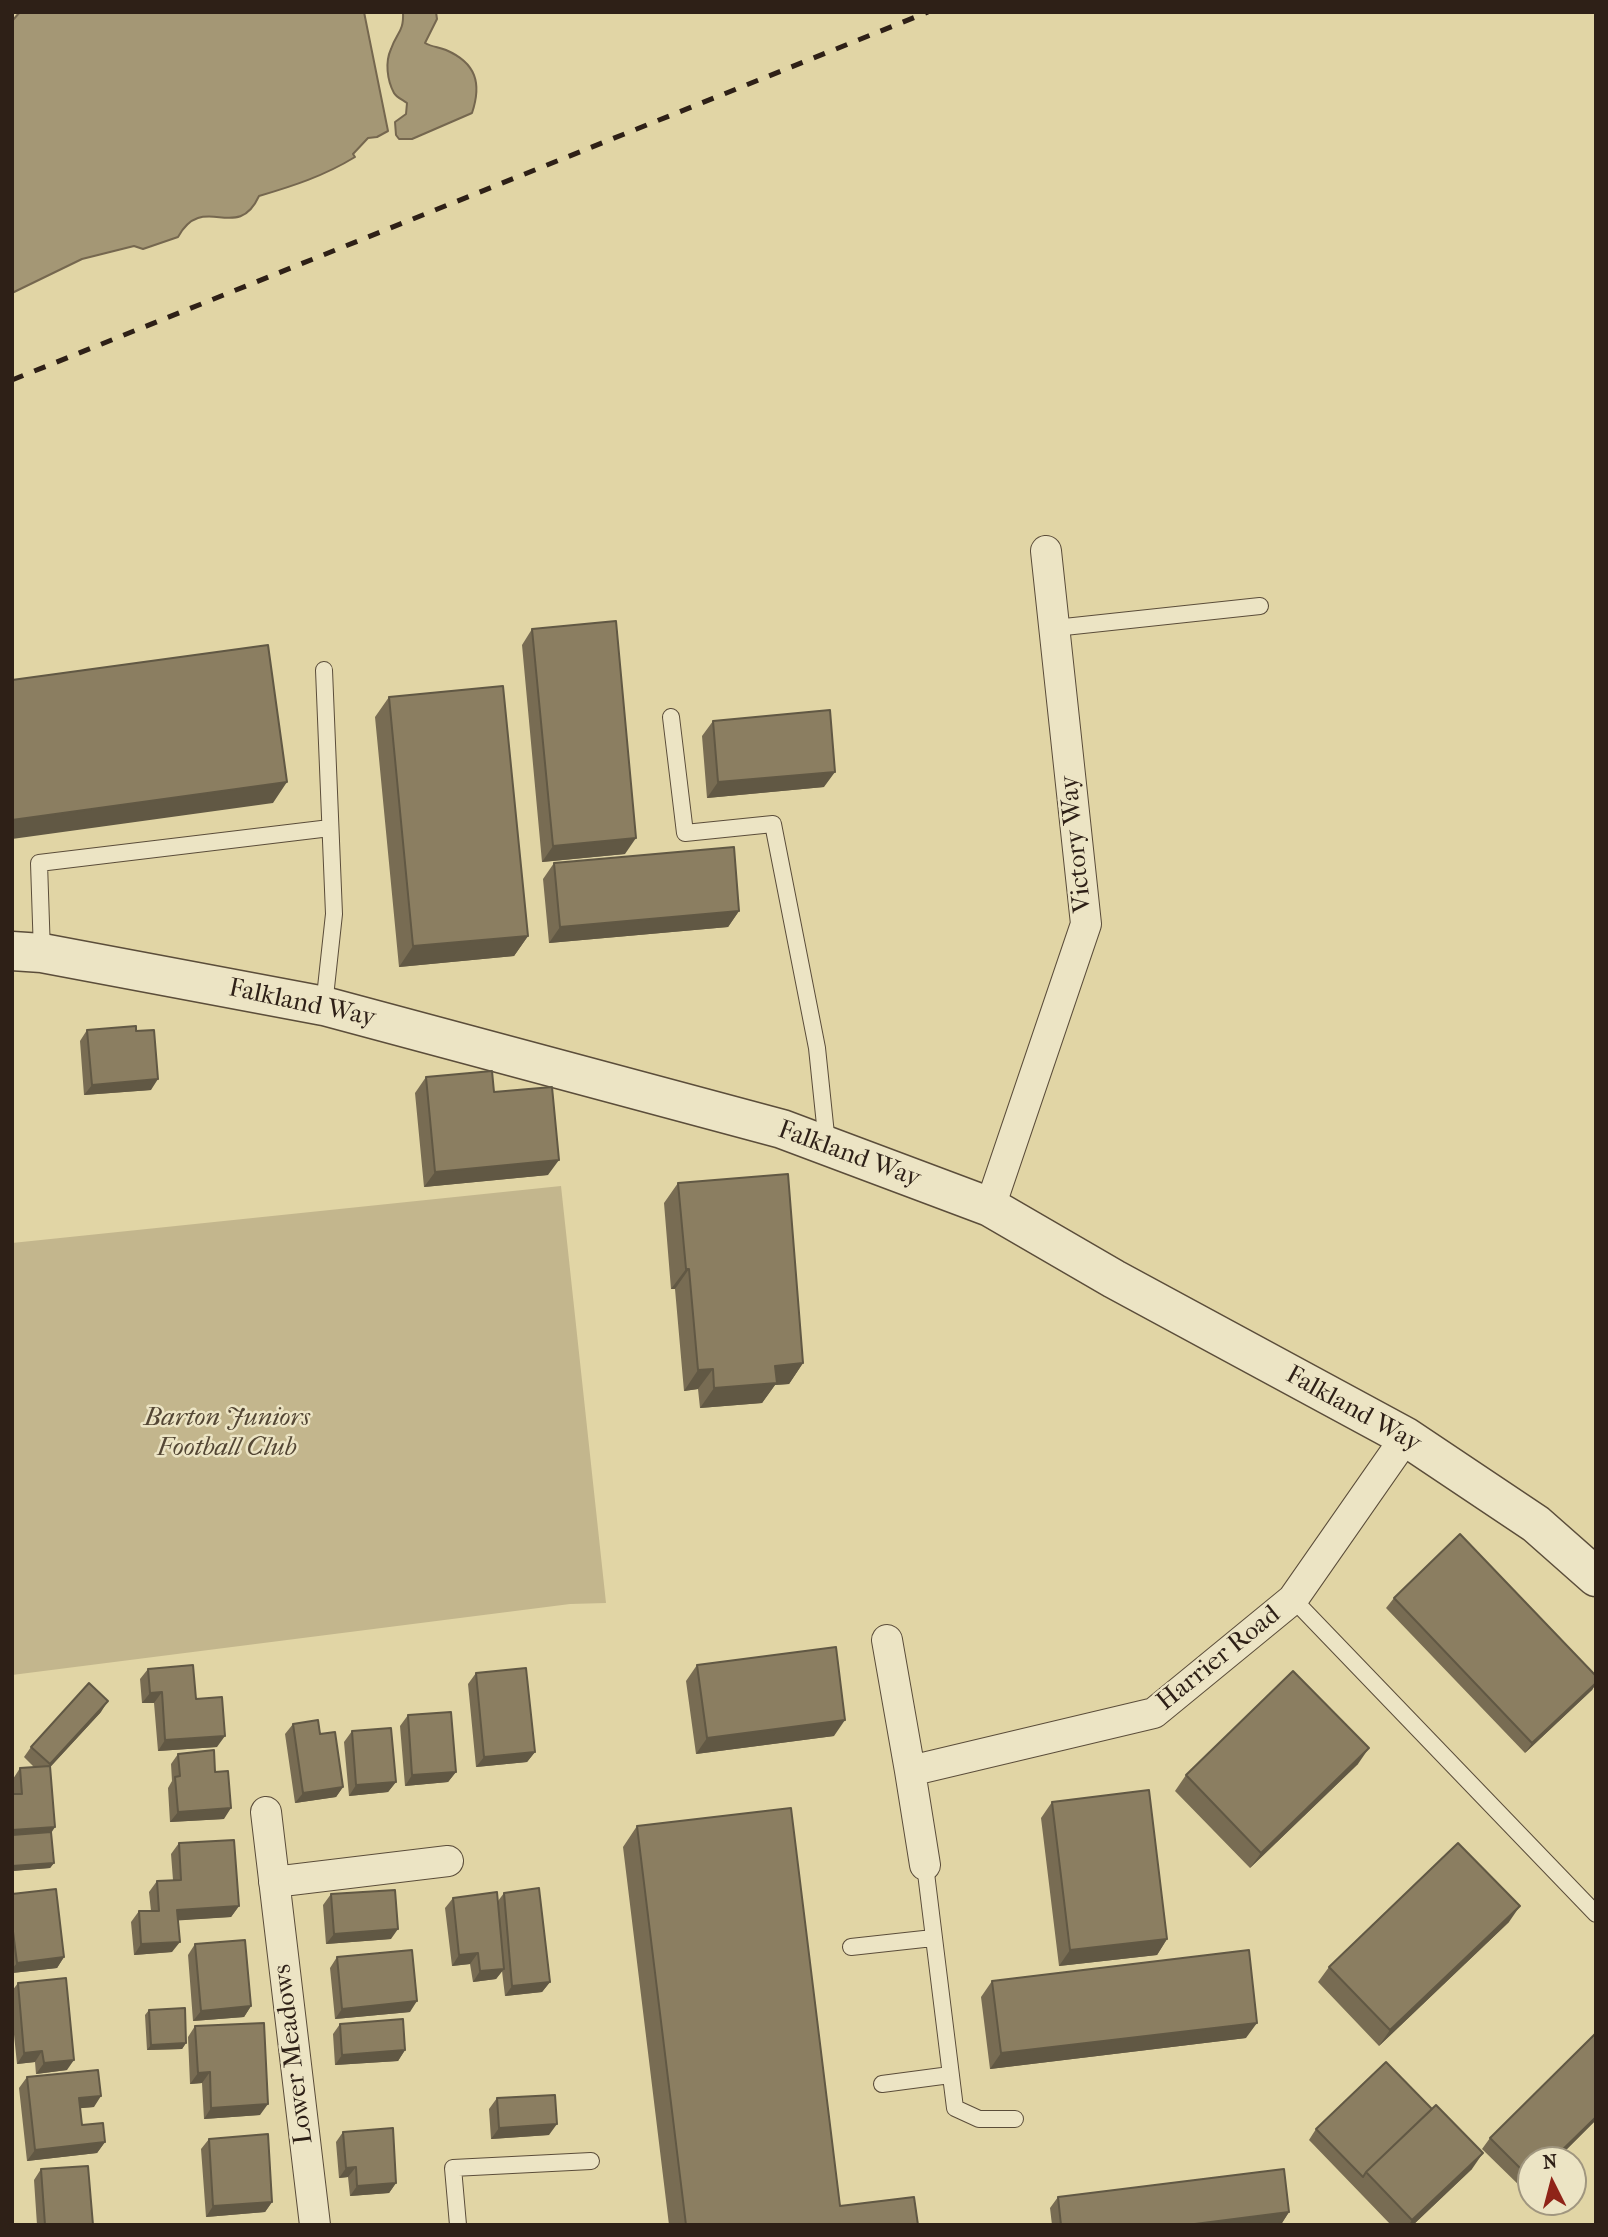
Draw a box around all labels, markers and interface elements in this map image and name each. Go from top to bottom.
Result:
street label: Victory Way [1054,774,1100,914]
street label: Falkland Way [226,973,378,1035]
street label: Falkland Way [773,1115,925,1195]
street label: Falkland Way [1280,1360,1426,1460]
park label: Barton Juniors Football Club [144,1403,310,1464]
street label: Harrier Road [1151,1600,1287,1718]
street label: Lower Meadows [267,1962,321,2146]
north arrow [1517,2146,1587,2216]
text: N [1542,2150,1558,2174]

